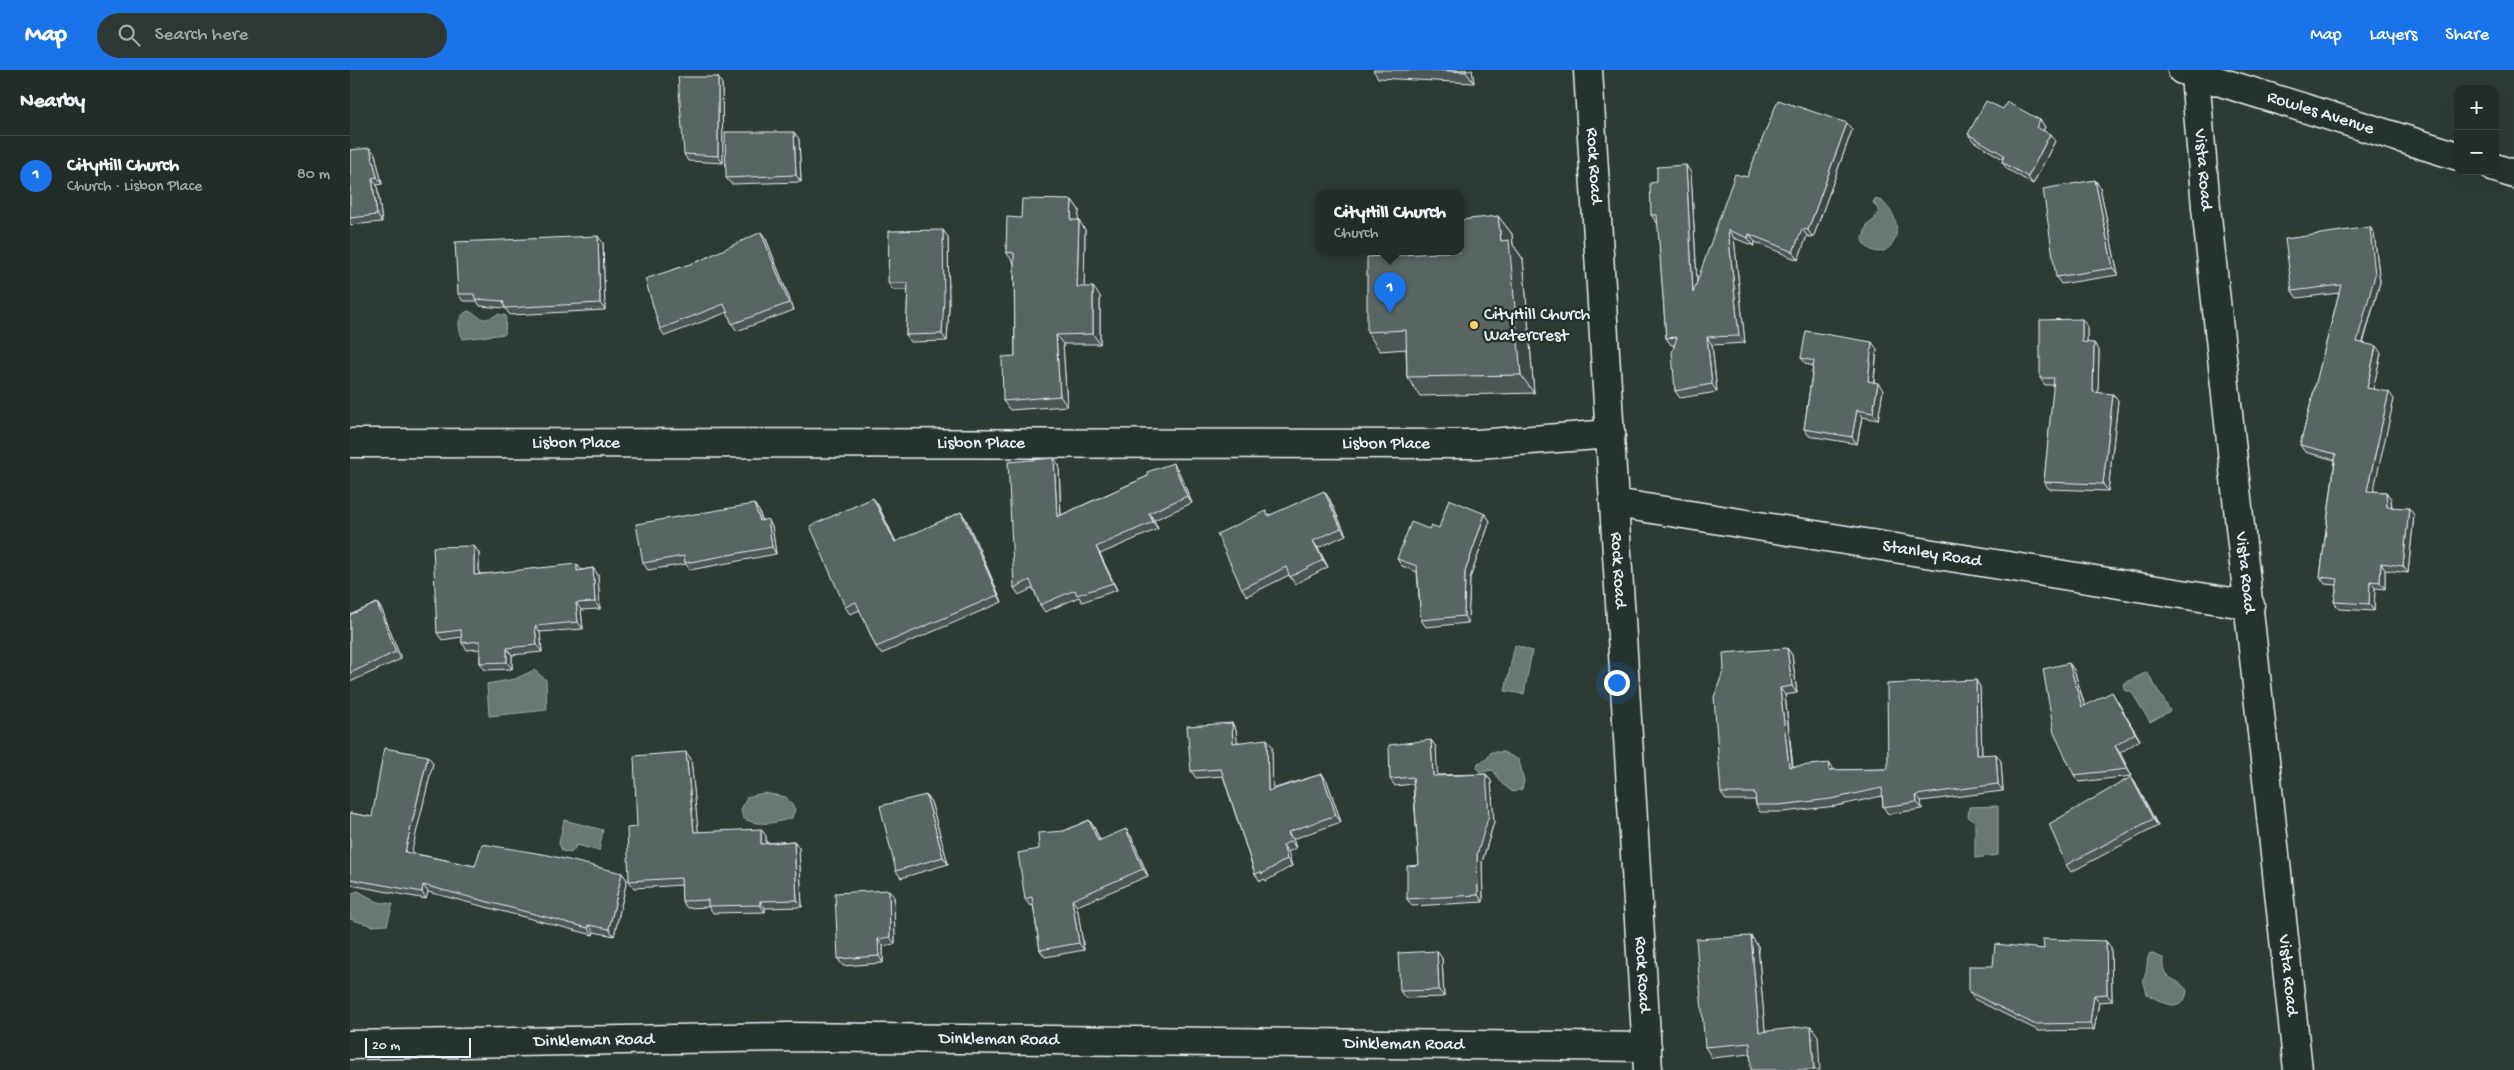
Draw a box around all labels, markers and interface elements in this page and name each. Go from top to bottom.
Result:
search box [97,13,447,58]
text: Map [25,21,67,50]
icon: search [115,21,143,49]
text: Search here [155,24,248,47]
text: Map [2310,25,2342,46]
text: Layers [2370,25,2417,46]
text: Share [2445,25,2489,46]
map controls [2454,85,2499,175]
button: + [2454,85,2499,130]
street label: Rowles Avenue [2264,87,2377,140]
text: Nearby [20,90,85,115]
street label: Rock Road [1581,127,1607,206]
street label: Vista Road [2189,127,2217,213]
button: − [2454,130,2499,175]
text: CityHill Church [67,155,179,178]
text: 1 [33,166,39,185]
text: 80 m [297,166,330,185]
text: Church · Lisbon Place [67,178,202,197]
popup [1316,190,1464,255]
text: CityHill Church [1334,202,1446,225]
text: Church [1334,225,1378,244]
pin: 1 [1374,272,1406,313]
place label: CityHill Church Watercrest [1484,305,1591,347]
marker: CityHill Church Watercrest [1468,319,1480,331]
street label: Lisbon Place [532,433,621,454]
street label: Lisbon Place [937,433,1026,454]
street label: Lisbon Place [1342,433,1431,454]
street label: Vista Road [2230,530,2260,616]
street label: Rock Road [1605,531,1631,610]
street label: Stanley Road [1881,536,1984,572]
your location [1604,670,1630,696]
street label: Vista Road [2273,933,2303,1018]
street label: Rock Road [1629,936,1655,1015]
street label: Dinkleman Road [938,1028,1061,1051]
street label: Dinkleman Road [533,1029,656,1052]
street label: Dinkleman Road [1343,1033,1466,1055]
scale bar [365,1035,471,1058]
text: 20 m [372,1038,400,1055]

